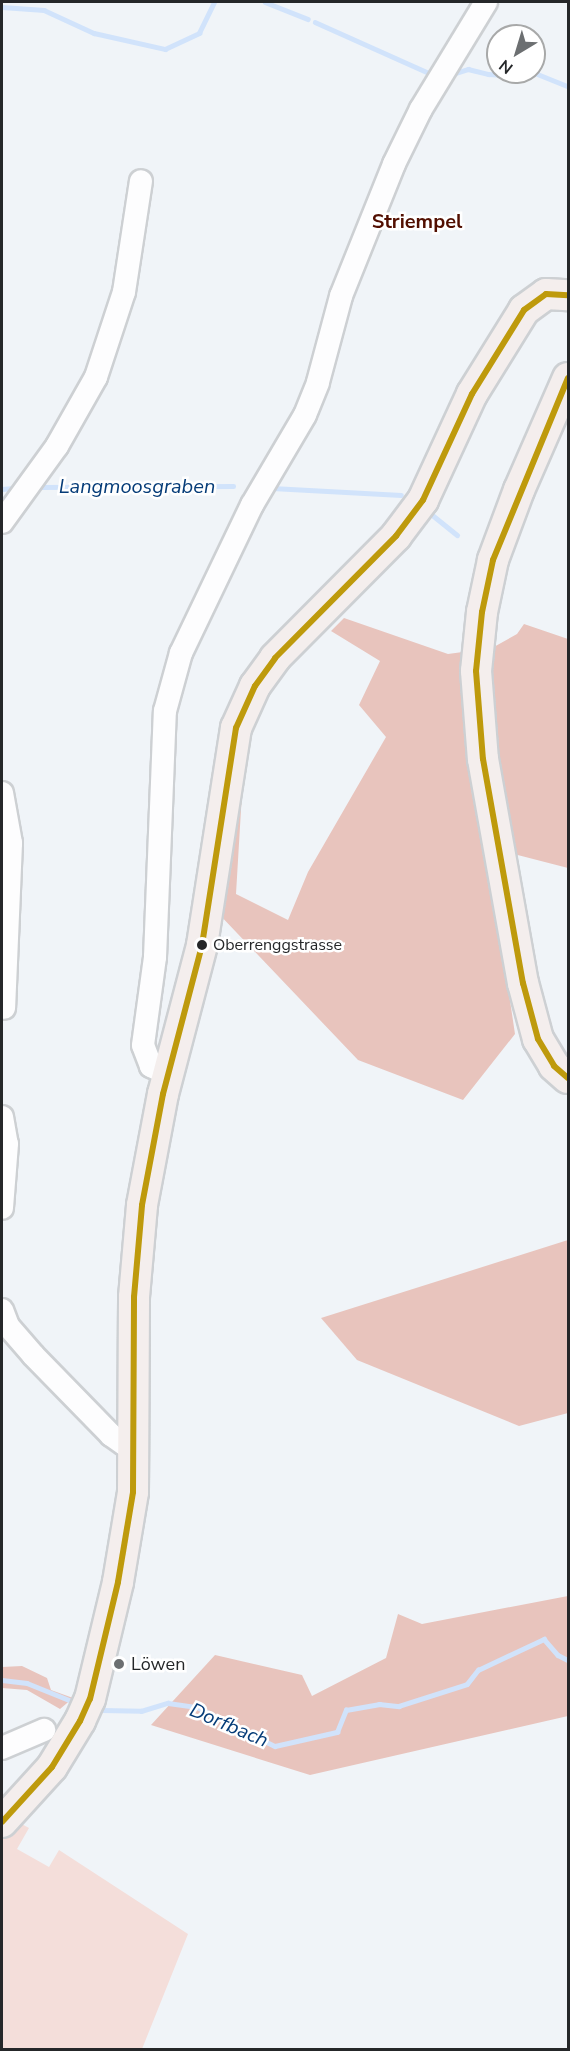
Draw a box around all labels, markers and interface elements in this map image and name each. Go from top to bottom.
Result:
north arrow [486,24,546,84]
text: N [495,54,518,79]
district label: Striempel [372,209,462,233]
water label: Langmoosgraben [59,474,215,498]
place label: Oberrenggstrasse [213,935,342,955]
marker: Oberrenggstrasse [196,939,208,951]
place label: Löwen [131,1653,185,1675]
marker: Löwen [112,1657,126,1671]
water label: Dorfbach [186,1698,272,1752]

